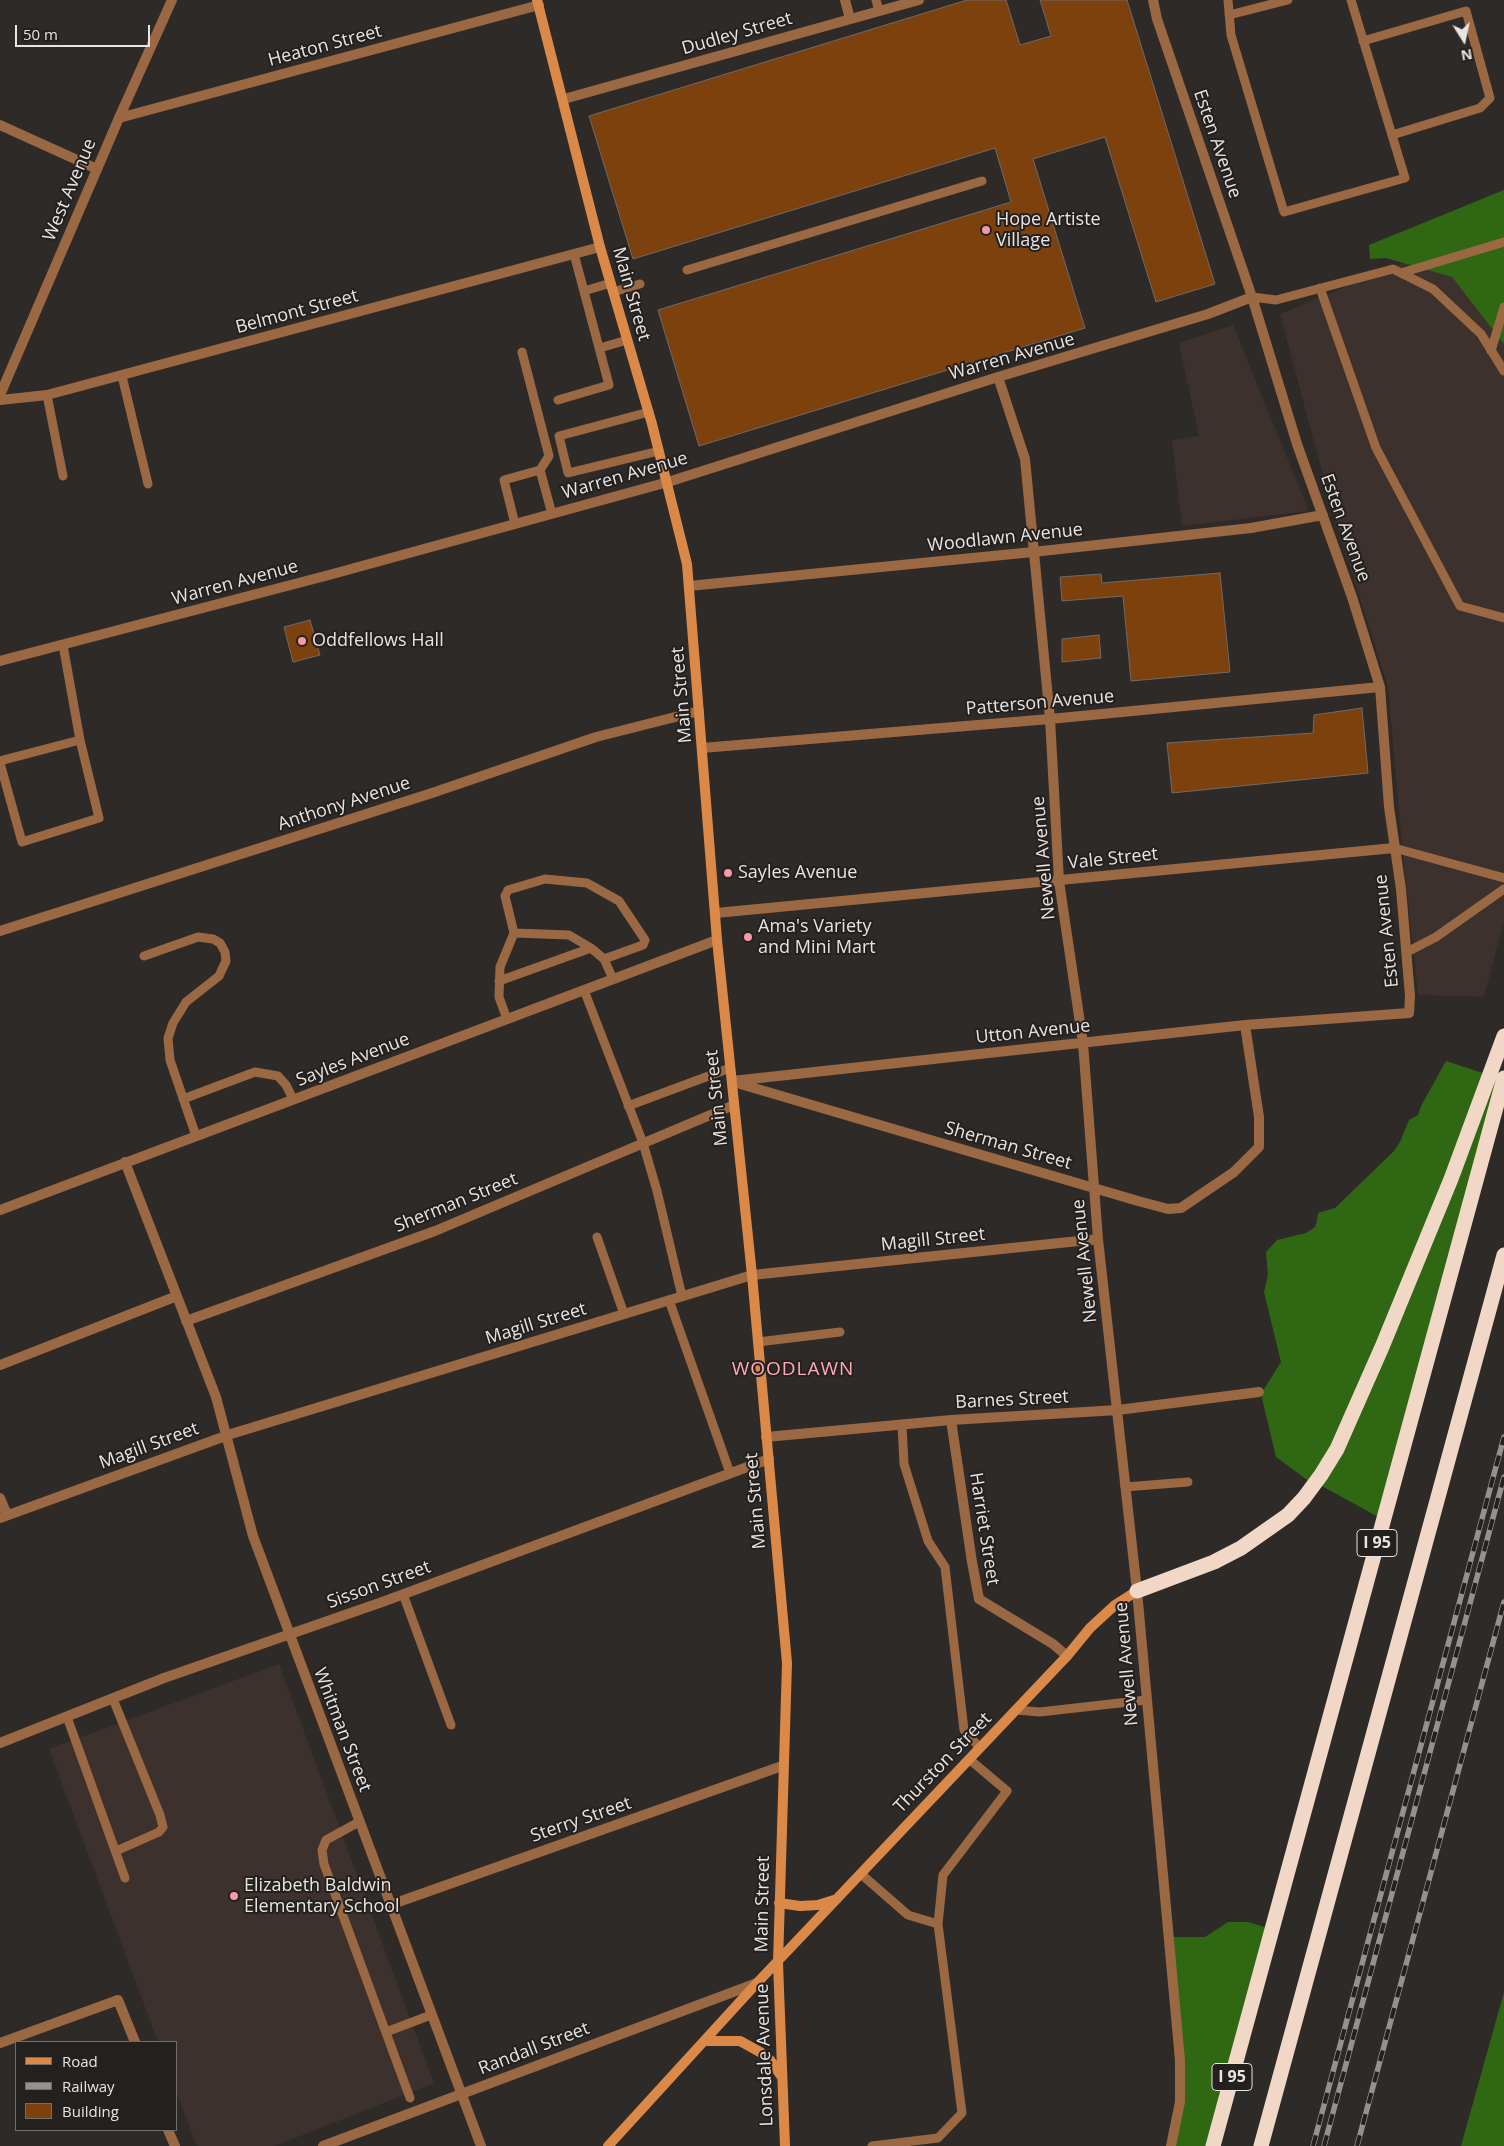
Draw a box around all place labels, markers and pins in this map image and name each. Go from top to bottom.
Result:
place label: Hope Artiste Village [996,209,1101,252]
marker: Hope Artiste Village [980,224,992,236]
place label: Oddfellows Hall [312,630,444,652]
marker: Oddfellows Hall [296,635,308,647]
place label: Sayles Avenue [738,862,857,884]
marker: Sayles Avenue [722,867,734,879]
place label: Ama's Variety and Mini Mart [758,916,876,959]
marker: Ama's Variety and Mini Mart [742,931,754,943]
place label: Elizabeth Baldwin Elementary School [244,1875,400,1918]
marker: Elizabeth Baldwin Elementary School [228,1890,240,1902]

